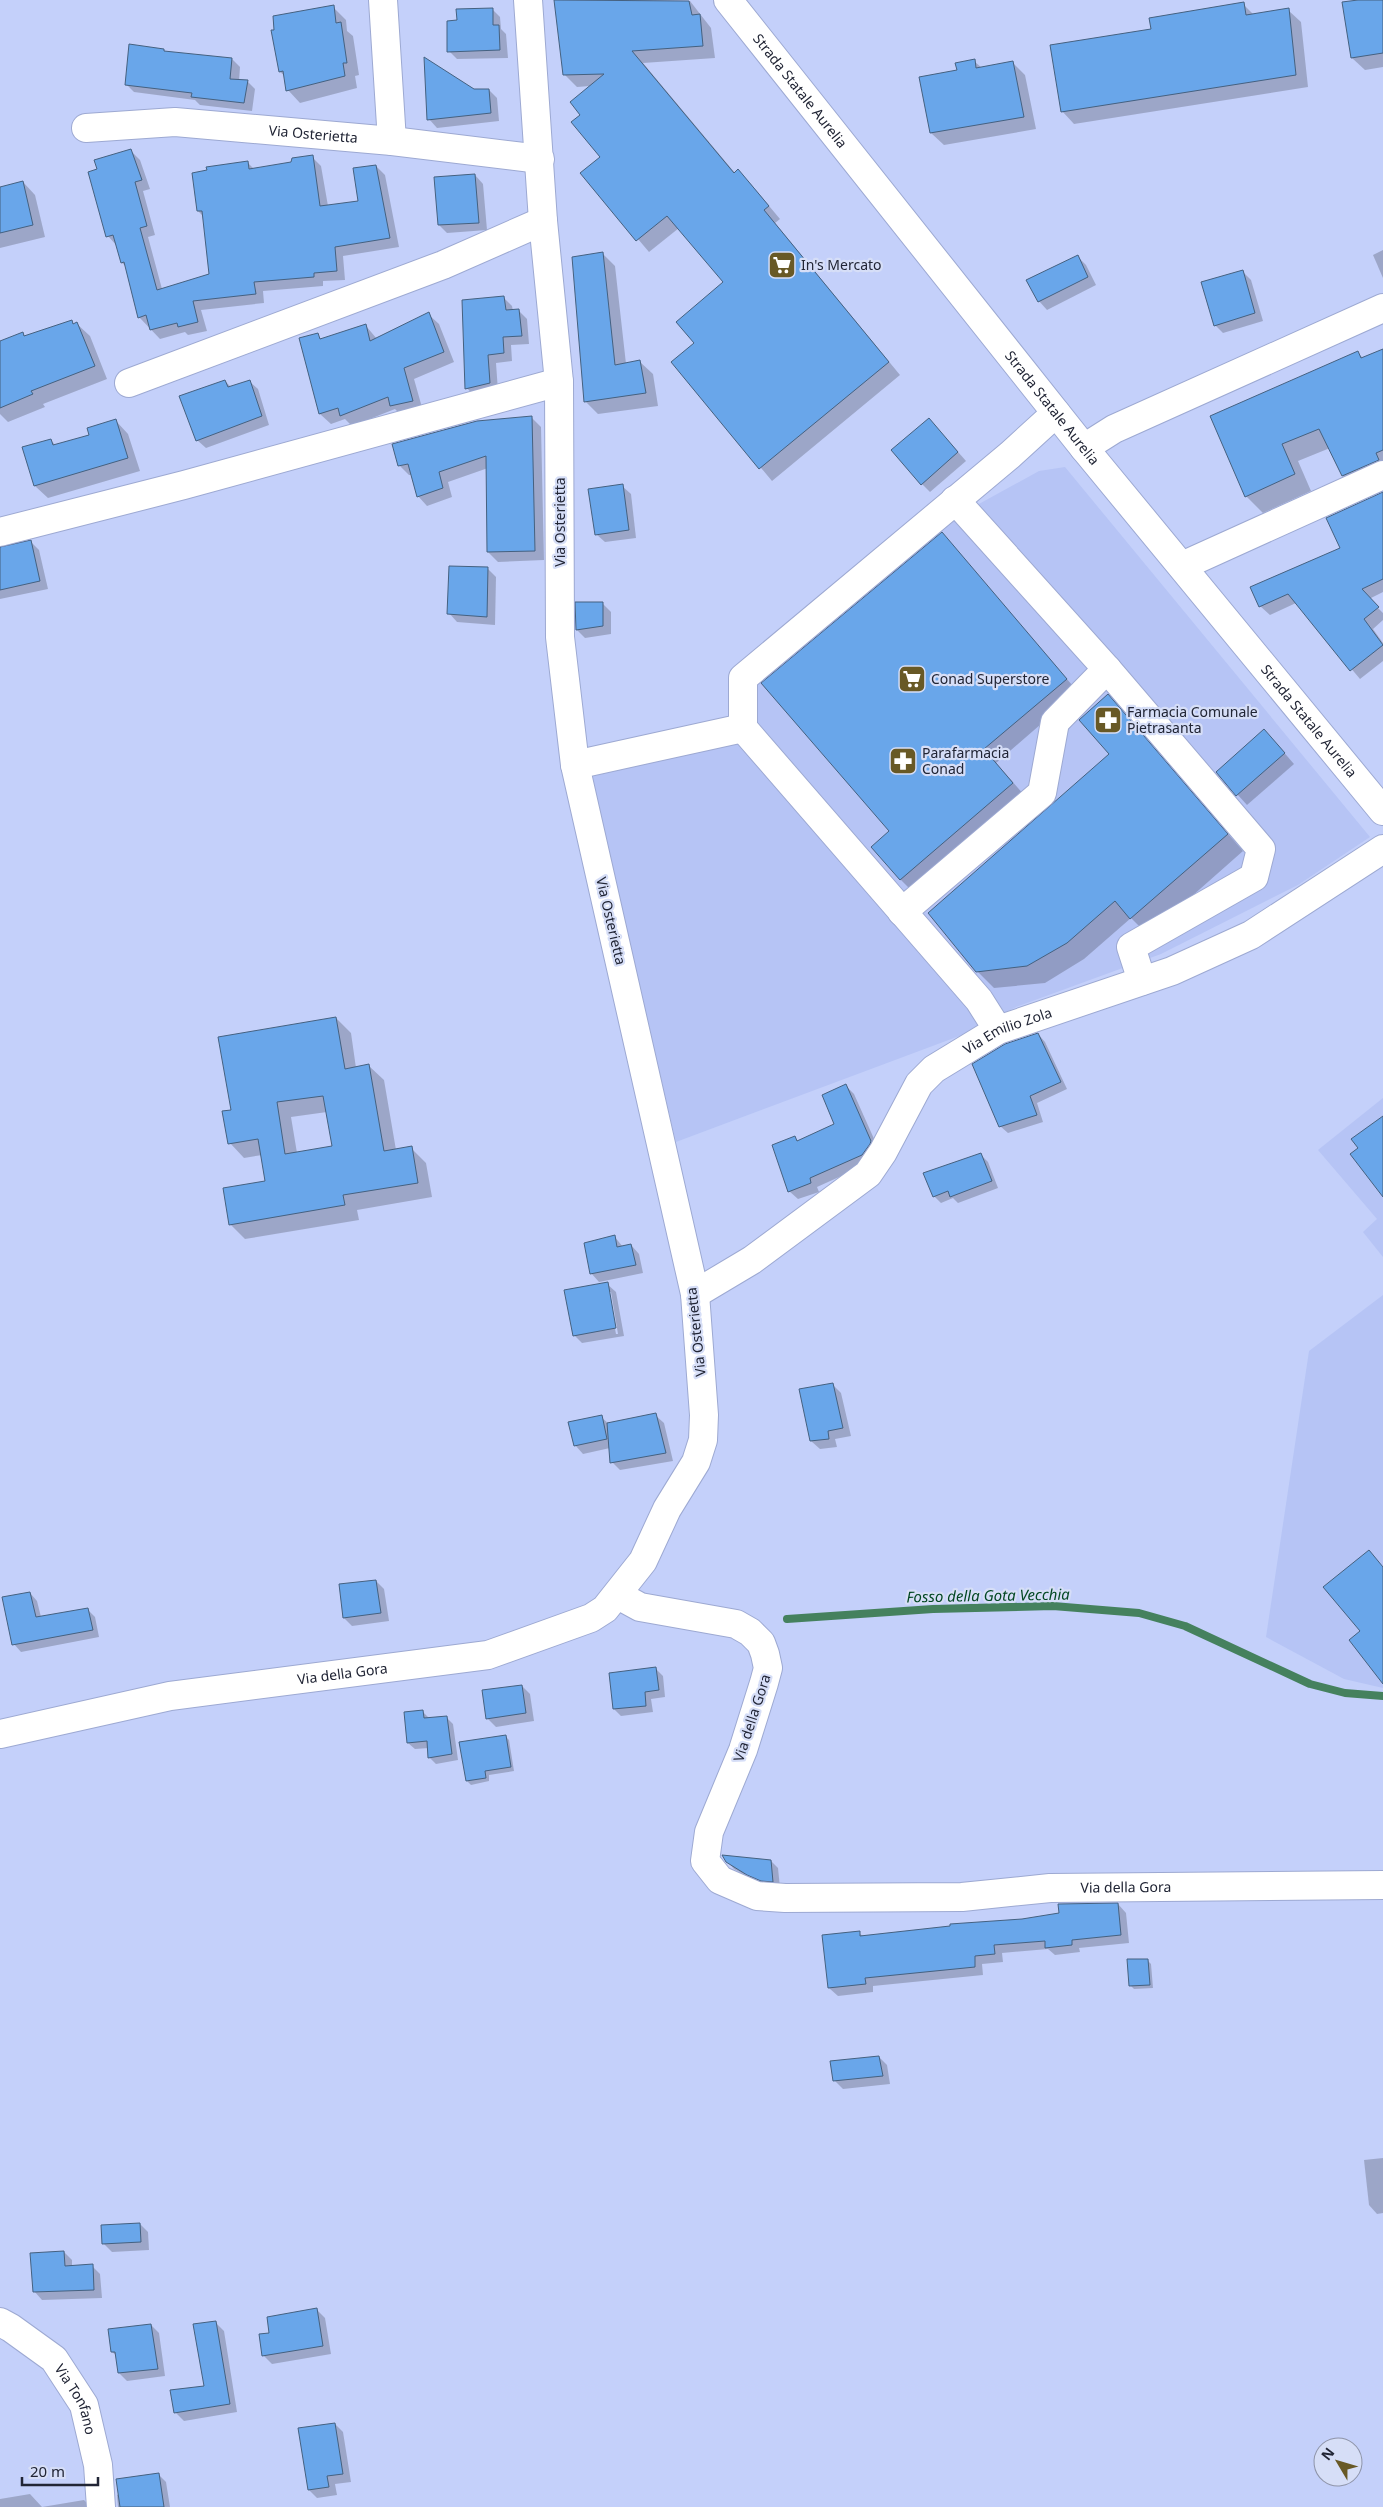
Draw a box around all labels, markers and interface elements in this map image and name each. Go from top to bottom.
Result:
street label: Strada Statale Aurelia [749,29,852,152]
street label: Via Osterietta [268,120,359,147]
supermarket icon: In's Mercato [767,250,797,280]
place label: In's Mercato [801,255,882,274]
street label: Strada Statale Aurelia [1001,346,1104,469]
street label: Via Osterietta [550,477,569,567]
street label: Strada Statale Aurelia [1257,660,1361,781]
supermarket icon: Conad Superstore [897,664,927,694]
place label: Conad Superstore [931,669,1049,688]
place label: Farmacia Comunale Pietrasanta [1127,702,1258,737]
pharmacy icon: Farmacia Comunale Pietrasanta [1093,705,1123,735]
place label: Parafarmacia Conad [922,743,1009,778]
pharmacy icon: Parafarmacia Conad [888,746,918,776]
street label: Via Osterietta [592,875,631,967]
street label: Via Emilio Zola [959,1002,1054,1058]
street label: Via Osterietta [681,1287,710,1377]
water label: Fosso della Gota Vecchia [906,1584,1070,1606]
street label: Via della Gora [296,1658,389,1689]
street label: Via della Gora [728,1672,775,1764]
street label: Via della Gora [1080,1877,1171,1897]
street label: Via Tonfano [51,2360,101,2436]
north arrow [1313,2437,1363,2487]
text: N [1316,2443,1338,2464]
scale bar [22,2454,99,2486]
text: 20 m [30,2461,65,2481]

